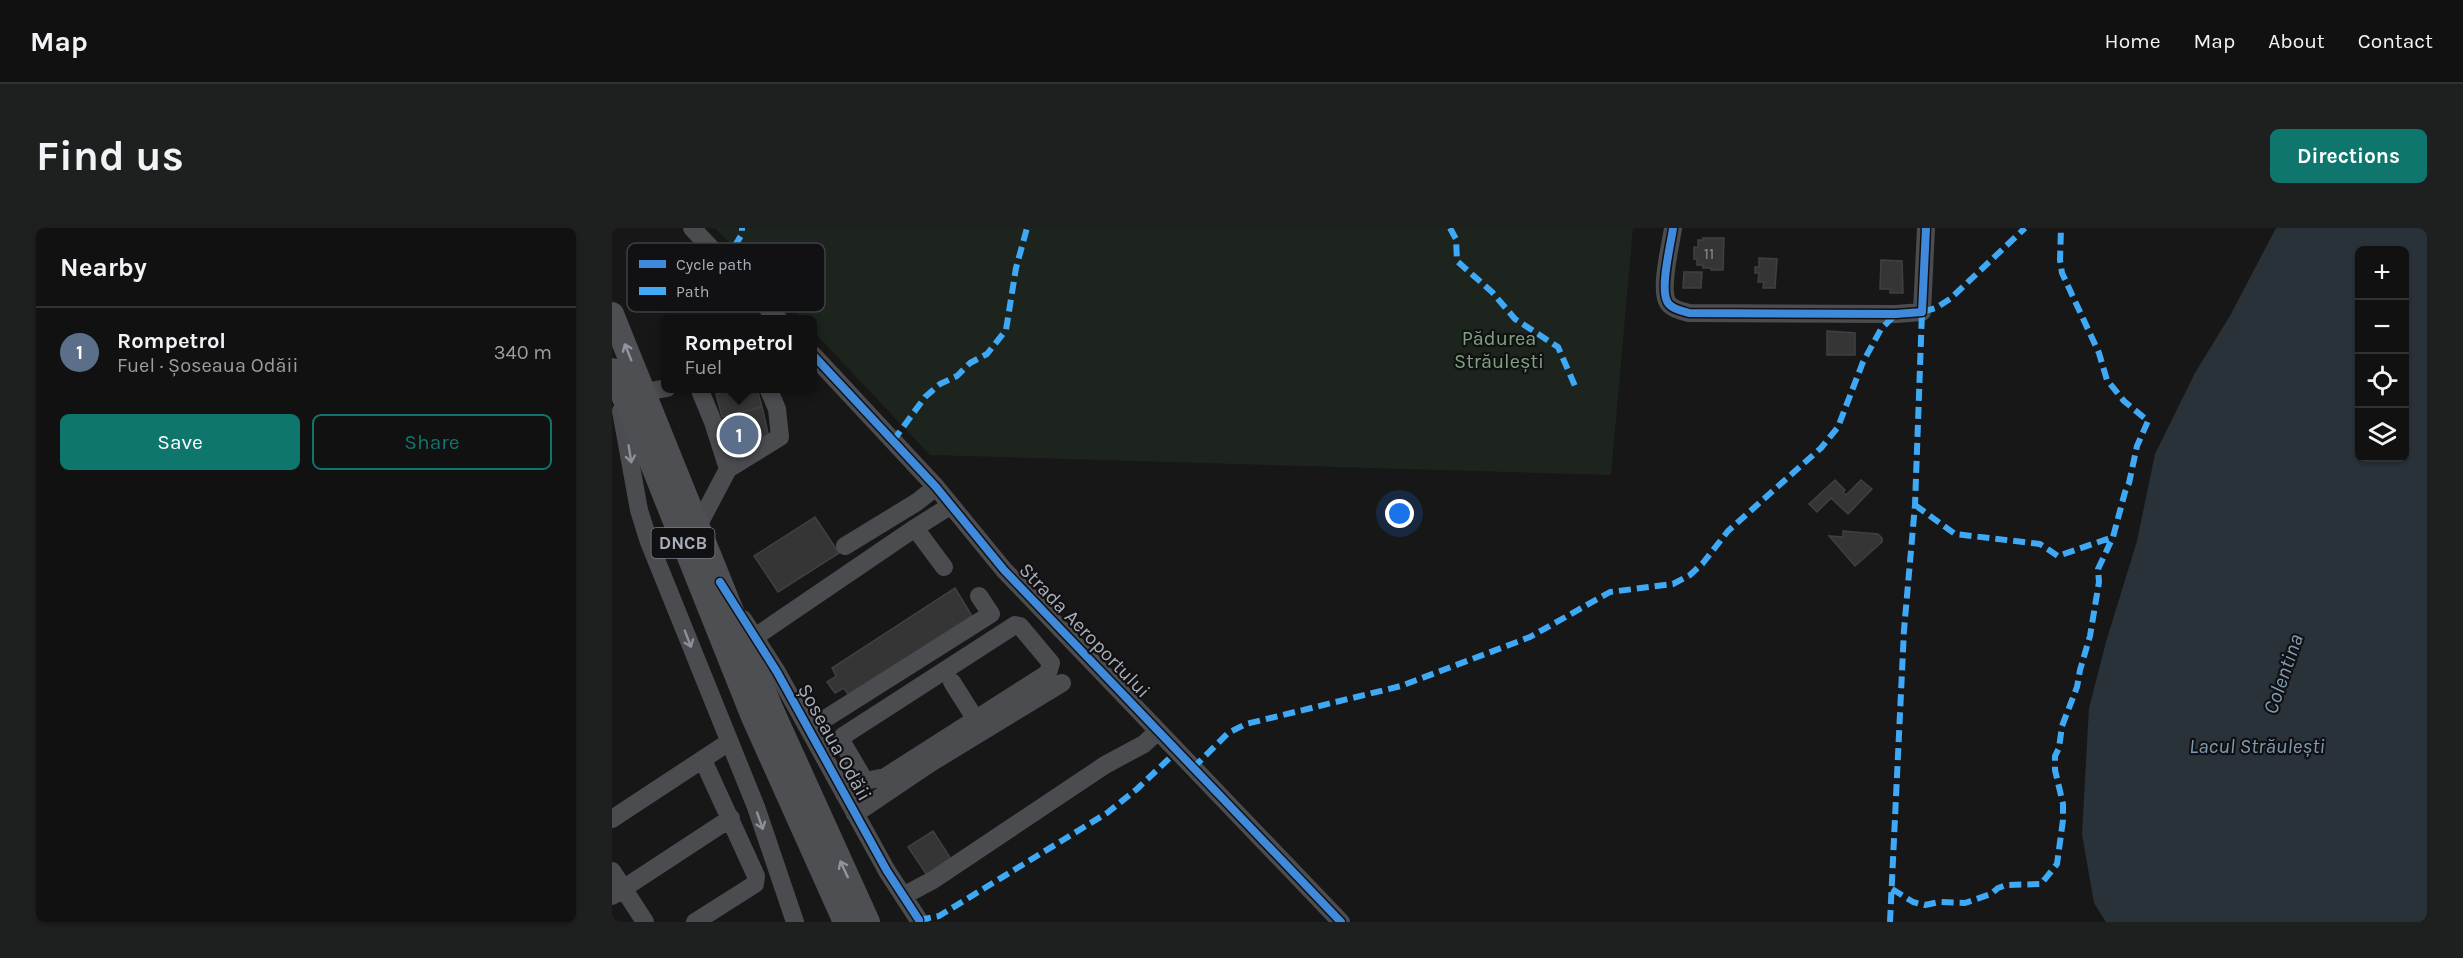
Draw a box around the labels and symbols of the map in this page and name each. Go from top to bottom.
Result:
legend [627,243,825,312]
house number: 11 [1704,244,1714,263]
text: Cycle path [676,255,752,274]
text: Path [676,282,709,301]
park label: Pădurea Străulești [1454,327,1544,373]
one-way arrow [622,344,633,362]
pin: 1 [720,412,758,458]
one-way arrow [625,444,636,464]
your location [1385,499,1414,528]
road number: DNCB [652,528,715,558]
street label: Strada Aeroportului [1014,558,1155,703]
one-way arrow [683,630,694,648]
water label: Colentina [2258,631,2308,717]
street label: Șoseaua Odăii [793,680,876,805]
water label: Lacul Străulești [2189,734,2325,758]
one-way arrow [755,811,766,830]
one-way arrow [838,860,849,878]

